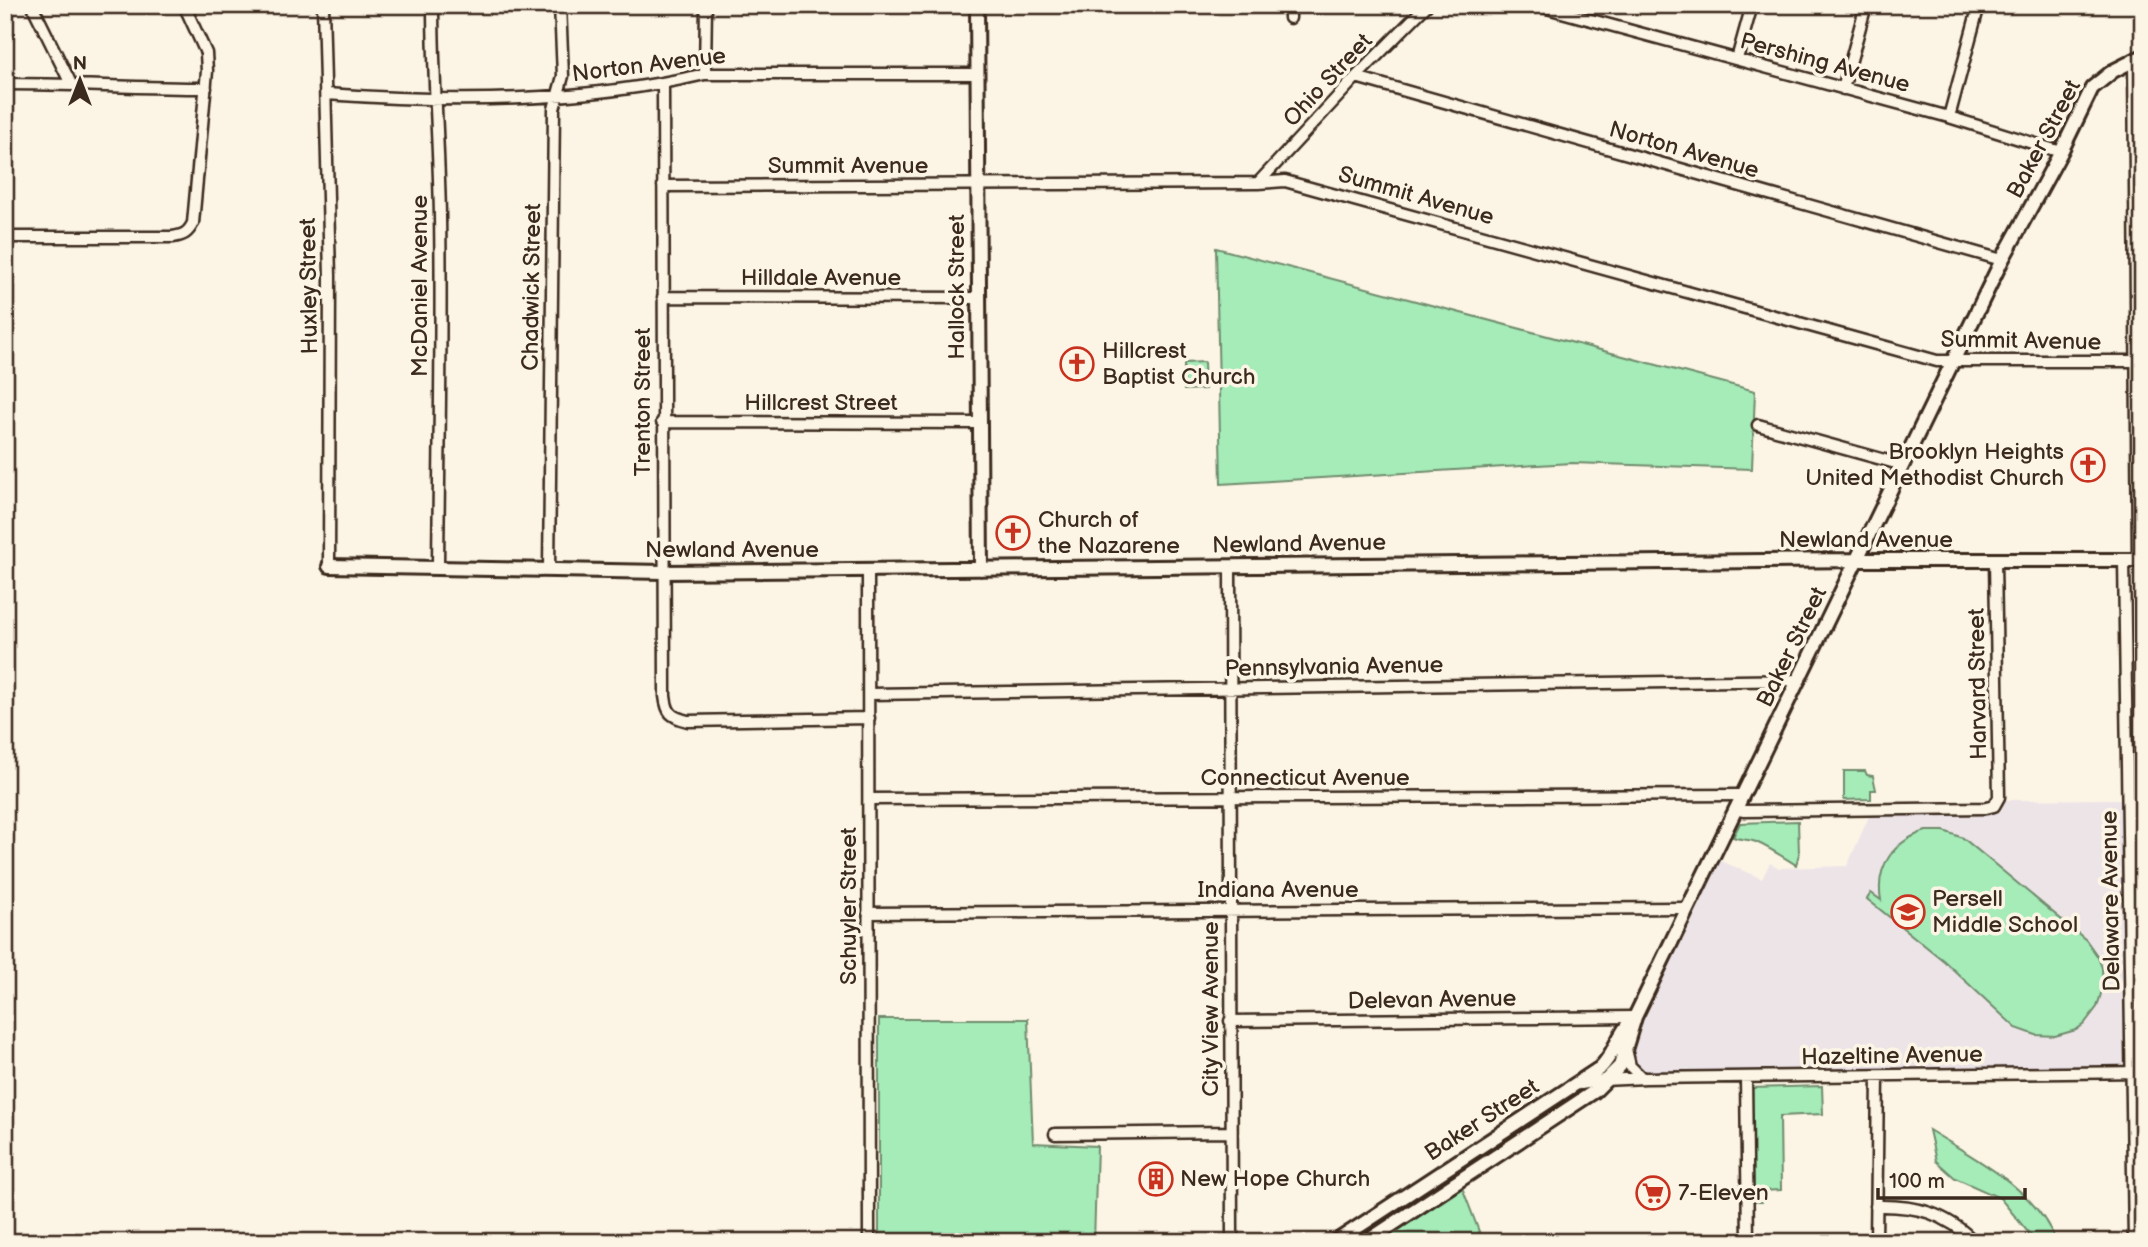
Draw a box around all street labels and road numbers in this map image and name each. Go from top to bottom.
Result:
street label: Ohio Street [1278,27,1378,133]
street label: Pershing Avenue [1737,27,1913,99]
street label: Norton Avenue [571,42,727,88]
street label: Baker Street [2001,75,2087,203]
street label: Norton Avenue [1606,115,1762,185]
street label: Summit Avenue [768,152,928,180]
street label: Summit Avenue [1335,160,1497,232]
street label: McDaniel Avenue [406,195,434,377]
street label: Chadwick Street [517,203,547,371]
street label: Hallock Street [943,214,971,360]
street label: Huxley Street [294,217,324,355]
street label: Hilldale Avenue [741,264,901,292]
street label: Summit Avenue [1940,326,2102,356]
street label: Trenton Street [629,328,657,476]
street label: Hillcrest Street [744,389,898,417]
street label: Newland Avenue [1779,526,1953,554]
street label: Newland Avenue [1212,528,1386,560]
street label: Newland Avenue [645,536,819,564]
street label: Baker Street [1751,582,1833,712]
street label: Harvard Street [1963,608,1993,760]
street label: Pennsylvania Avenue [1224,651,1444,683]
street label: Connecticut Avenue [1200,764,1410,792]
street label: Delaware Avenue [2095,810,2127,992]
street label: Schuyler Street [835,827,863,985]
street label: Indiana Avenue [1197,876,1359,904]
street label: City View Avenue [1197,921,1225,1097]
street label: Delevan Avenue [1347,985,1517,1015]
street label: Hazeltine Avenue [1801,1040,1983,1072]
street label: Baker Street [1420,1073,1544,1167]

